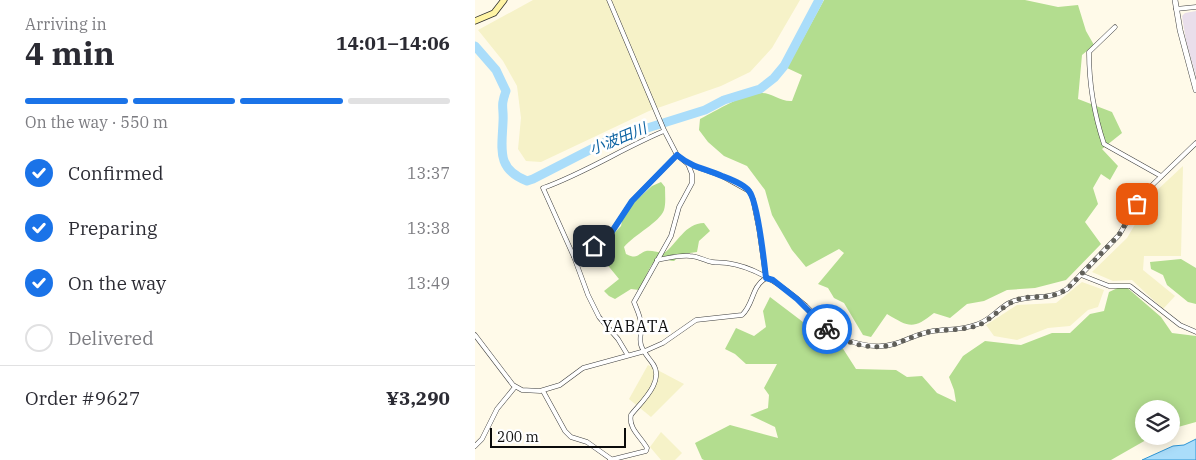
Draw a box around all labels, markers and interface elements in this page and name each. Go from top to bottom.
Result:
text: Arriving in [25,14,107,34]
text: 14:01–14:06 [336,31,450,55]
text: 4 min [25,32,115,74]
text: On the way · 550 m [25,112,168,132]
water label: 小波田川 [586,118,651,159]
icon: check [25,159,53,187]
text: Confirmed [68,161,163,185]
text: 13:37 [407,163,450,183]
pin [1116,183,1158,225]
icon: bag [1123,190,1151,218]
icon: check [25,214,53,242]
text: Preparing [68,216,157,240]
text: 13:38 [407,218,450,238]
pin [573,225,615,267]
icon: home [580,232,608,260]
icon: check [25,269,53,297]
text: On the way [68,271,166,295]
text: 13:49 [407,273,450,293]
courier [802,304,852,354]
icon: bike [813,315,841,343]
district label: YABATA [602,316,670,336]
text: Delivered [68,326,154,350]
text: Order #9627 [25,386,140,410]
text: ¥3,290 [386,386,450,410]
map controls [1135,400,1180,445]
button: layers [1135,400,1180,445]
scale bar [490,425,626,448]
text: 200 m [497,428,539,446]

